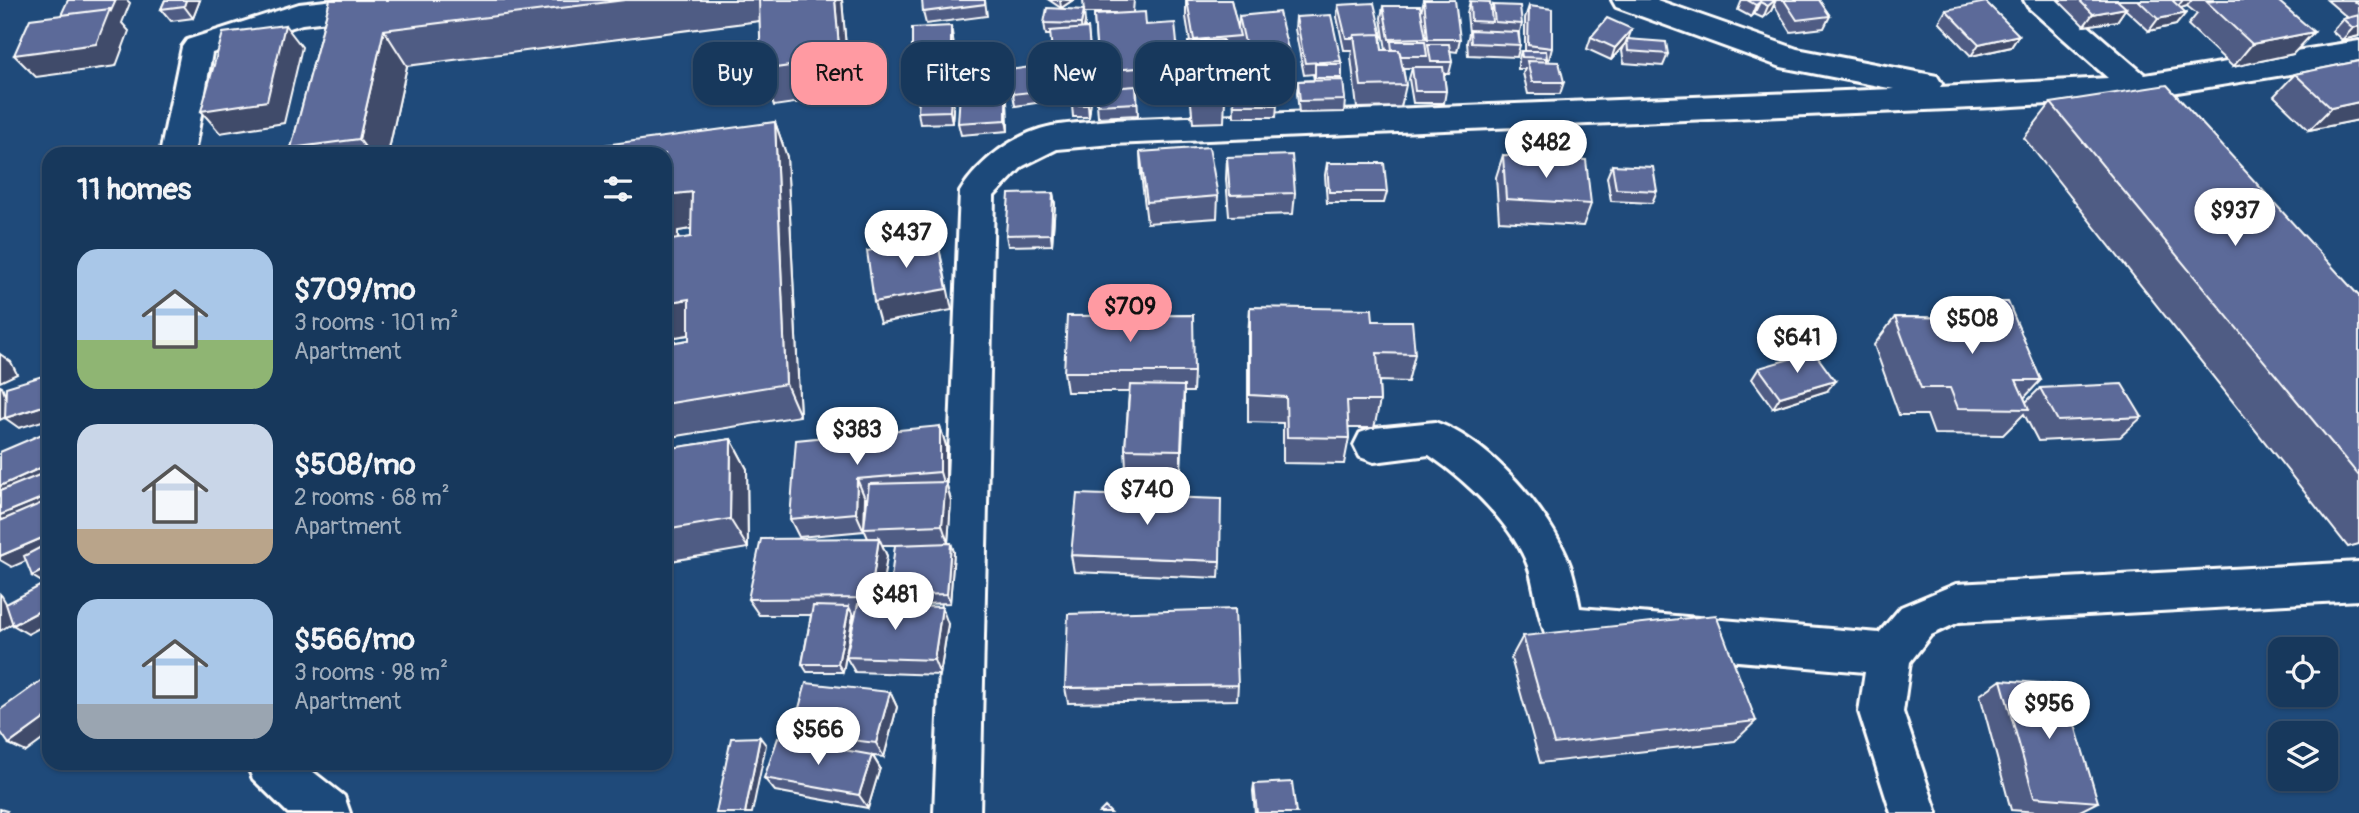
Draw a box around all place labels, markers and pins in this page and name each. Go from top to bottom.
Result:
pin: $482 [1505,120,1587,180]
pin: $937 [2194,188,2276,248]
pin: $437 [865,210,947,270]
pin: $709 [1089,284,1171,344]
pin: $508 [1931,296,2013,356]
pin: $641 [1756,316,1838,375]
pin: $383 [816,407,898,467]
pin: $740 [1106,468,1188,527]
pin: $481 [854,572,936,632]
pin: $956 [2008,682,2090,741]
pin: $566 [777,708,859,767]

